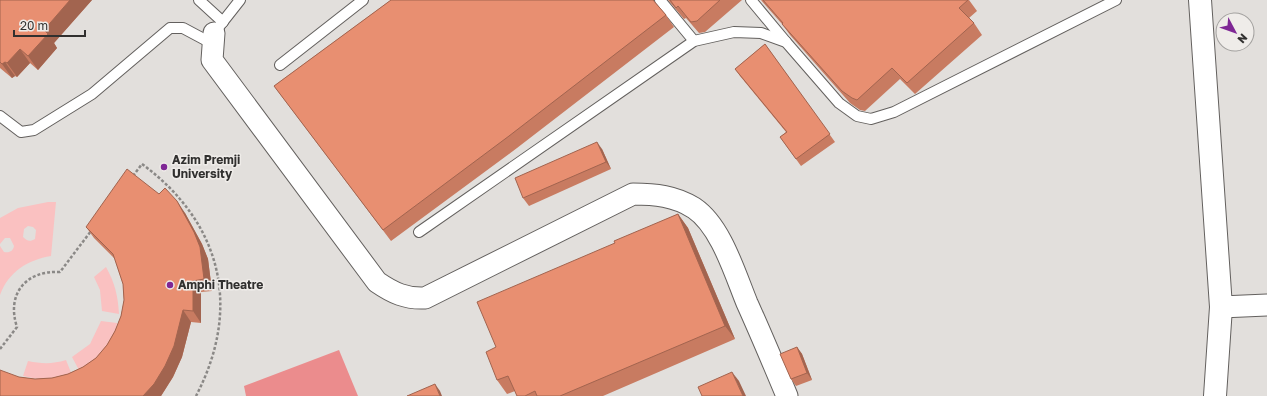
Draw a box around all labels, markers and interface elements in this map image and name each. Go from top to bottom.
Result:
scale bar [14,12,85,38]
north arrow [1215,12,1255,52]
text: 20 m [20,18,48,33]
text: N [1235,31,1251,46]
place label: Azim Premji University [172,152,240,181]
marker: Azim Premji University [159,162,169,172]
place label: Amphi Theatre [178,277,263,292]
marker: Amphi Theatre [165,280,175,290]

